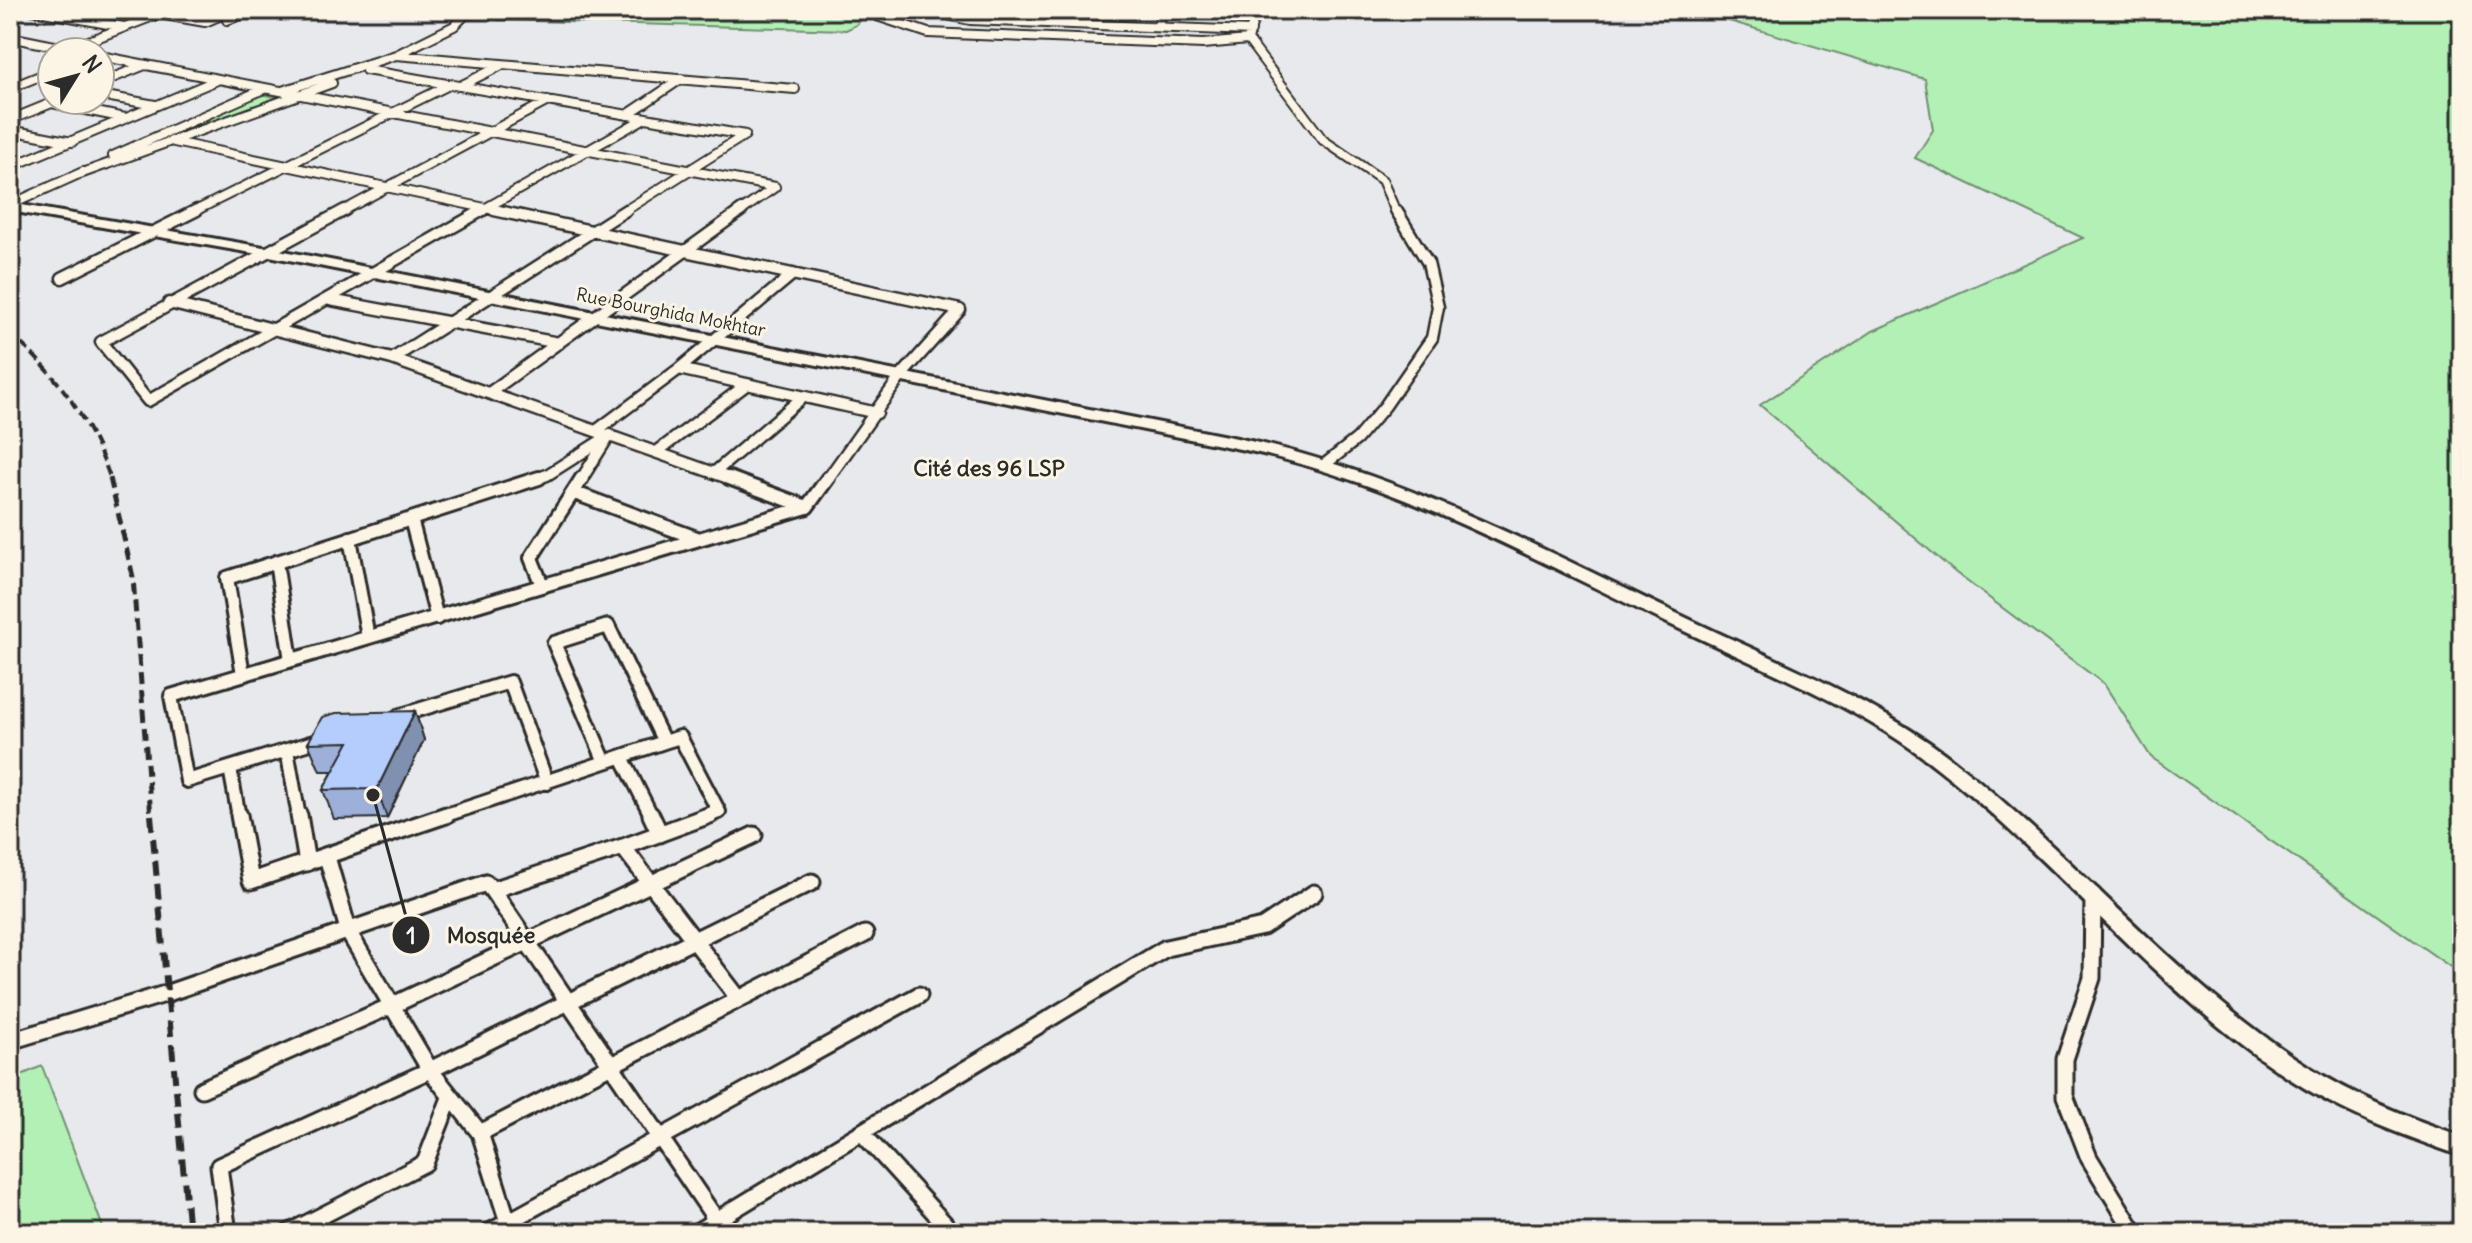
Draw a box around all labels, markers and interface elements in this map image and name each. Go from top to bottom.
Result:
north arrow [36,36,116,116]
text: N [76,49,108,78]
street label: Rue Bourghida Mokhtar [574,282,768,342]
district label: Cité des 96 LSP [913,454,1065,482]
callout: Mosquée [391,912,552,958]
text: 1 [406,920,416,950]
text: Mosquée [447,921,535,949]

